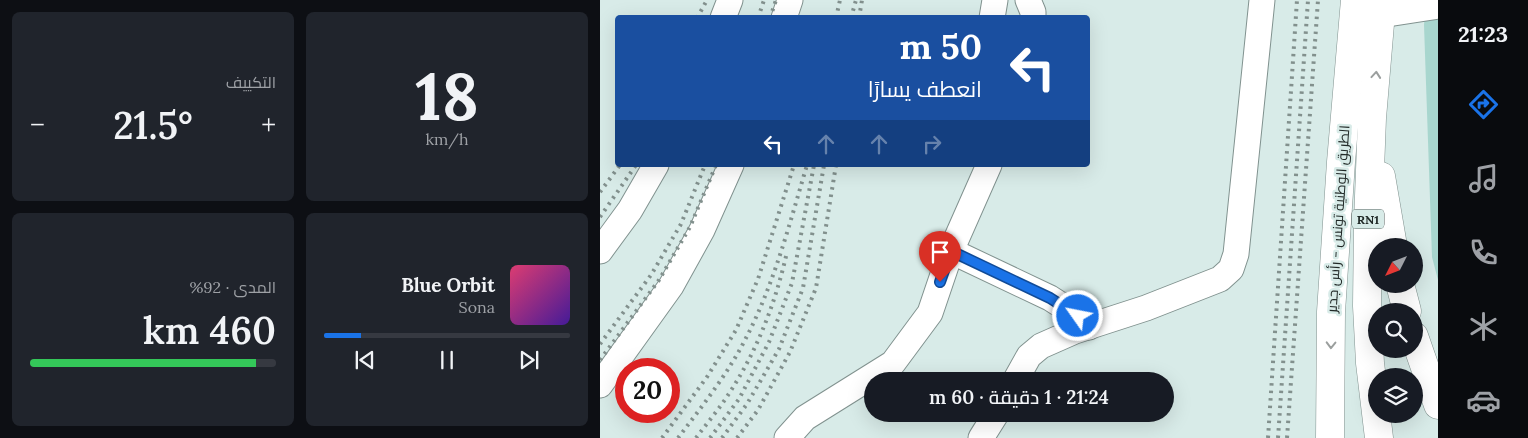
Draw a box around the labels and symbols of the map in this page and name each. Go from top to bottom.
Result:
one-way arrow [1370,71,1381,79]
street label: الطريق الوطنية تونس - رأس جدير [1322,125,1354,314]
road number: RN1 [1352,210,1384,228]
pin [919,231,961,282]
north arrow [1368,238,1422,292]
position arrow [1051,289,1103,341]
one-way arrow [1326,342,1336,350]
speed limit sign: 20 [615,358,680,423]

